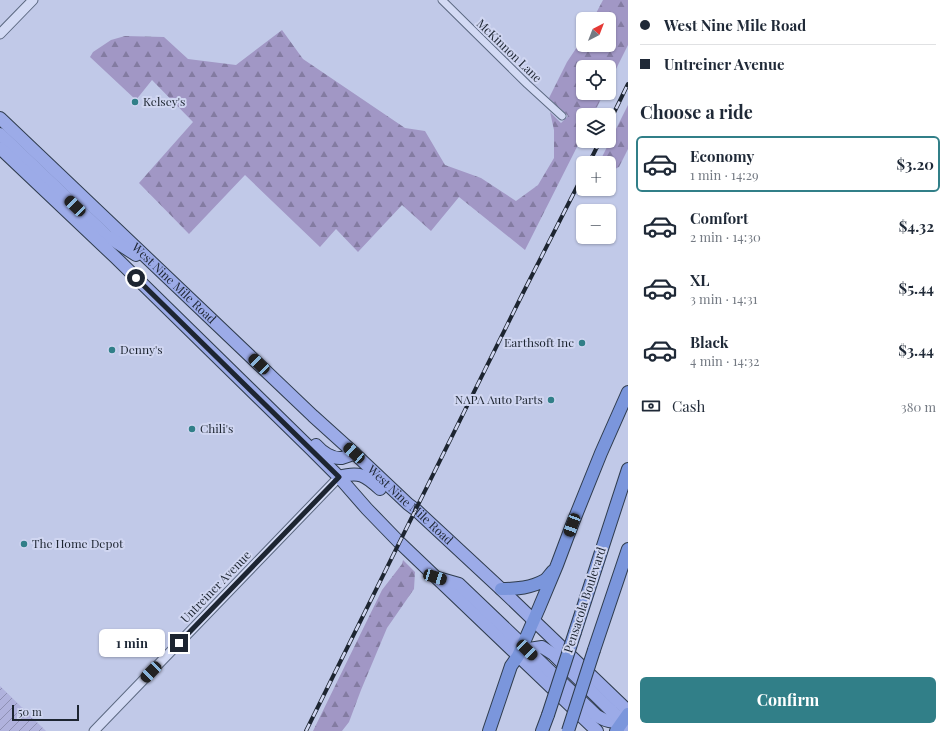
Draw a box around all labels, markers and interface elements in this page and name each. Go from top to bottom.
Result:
north arrow [576,12,616,52]
map controls [576,12,616,244]
street label: McKinnon Lane [474,15,546,85]
text: West Nine Mile Road [664,15,806,35]
text: Untreiner Avenue [664,54,785,74]
button: locate [576,60,616,100]
place label: Kelsey's [143,93,185,109]
marker: Kelsey's [130,97,140,107]
text: Choose a ride [640,100,753,124]
button: layers [576,108,616,148]
icon: car [642,146,678,182]
text: Economy [690,146,754,166]
text: $3.20 [897,154,934,174]
button: + [576,156,616,196]
text: 1 min · 14:29 [690,166,759,183]
car [62,193,88,219]
button: − [576,204,616,244]
icon: car [642,208,678,244]
text: Comfort [690,208,748,228]
text: $4.32 [899,216,934,236]
text: 2 min · 14:30 [690,228,761,245]
street label: West Nine Mile Road [128,238,220,327]
route start [127,269,145,287]
icon: car [642,270,678,306]
text: XL [690,270,710,290]
text: $5.44 [899,278,934,298]
text: 3 min · 14:31 [690,290,757,307]
icon: car [642,332,678,368]
text: Black [690,332,729,352]
place label: Earthsoft Inc [504,334,574,350]
marker: Earthsoft Inc [577,338,587,348]
text: $3.44 [898,340,934,360]
place label: Denny's [120,341,163,357]
marker: Denny's [107,345,117,355]
car [246,351,272,377]
text: 4 min · 14:32 [690,352,759,369]
place label: NAPA Auto Parts [455,391,543,407]
marker: NAPA Auto Parts [546,395,556,405]
icon: cash [640,395,662,417]
text: Cash [672,396,705,416]
text: 380 m [901,398,936,415]
place label: Chili's [200,420,233,436]
marker: Chili's [187,424,197,434]
car [341,441,367,465]
street label: West Nine Mile Road [364,460,457,547]
car [562,512,582,538]
place label: The Home Depot [32,535,124,551]
marker: The Home Depot [19,539,29,549]
street label: Pensacola Boulevard [559,545,609,655]
street label: Untreiner Avenue [177,547,254,626]
car [422,568,448,586]
callout: 1 min [99,629,165,657]
text: 1 min [116,634,148,651]
route end [170,634,188,652]
car [514,637,540,663]
car [138,659,164,685]
button: Confirm [640,677,936,723]
scale bar [12,703,79,722]
text: 50 m [18,704,42,719]

